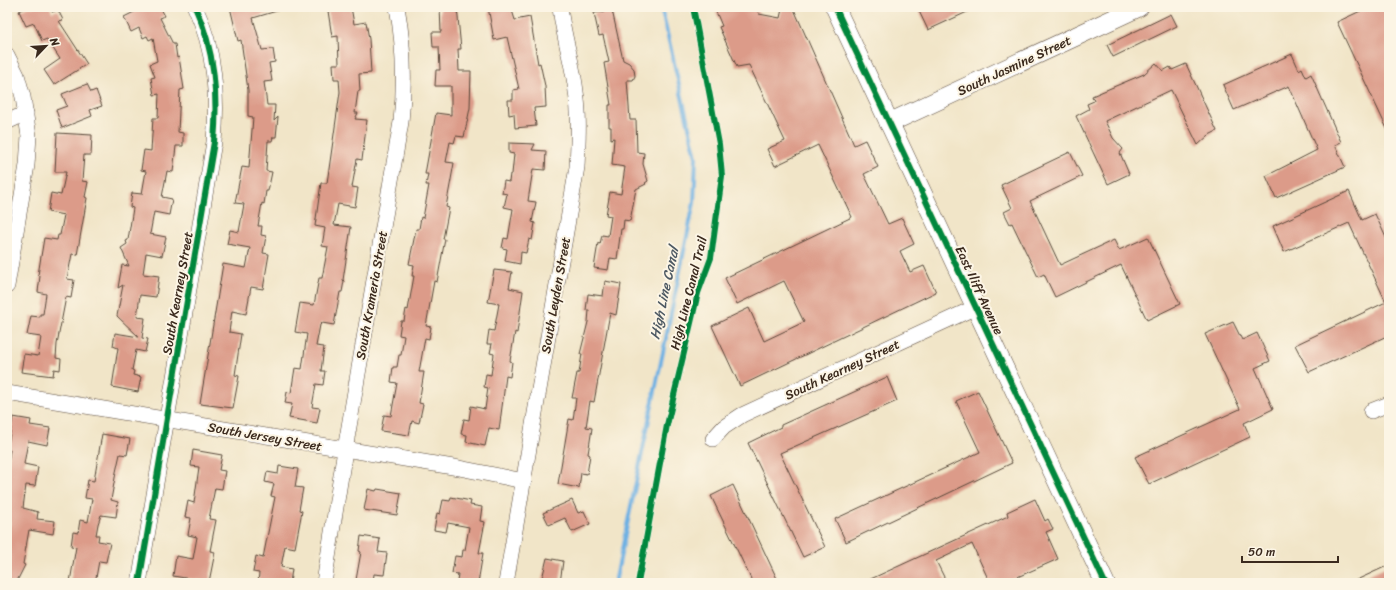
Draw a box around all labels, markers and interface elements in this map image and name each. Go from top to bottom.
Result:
north arrow [26,26,66,66]
street label: South Jasmine Street [953,29,1075,102]
text: N [44,34,65,50]
street label: South Krameria Street [349,228,394,361]
street label: South Kearney Street [155,229,200,357]
street label: High Line Canal Trail [663,234,714,352]
street label: South Leyden Street [534,235,577,355]
water label: High Line Canal [642,242,687,342]
street label: East Iliff Avenue [949,242,1010,339]
street label: South Kearney Street [781,333,904,406]
street label: South Jersey Street [206,415,324,458]
scale bar [1242,538,1338,564]
text: 50 m [1248,541,1275,563]

